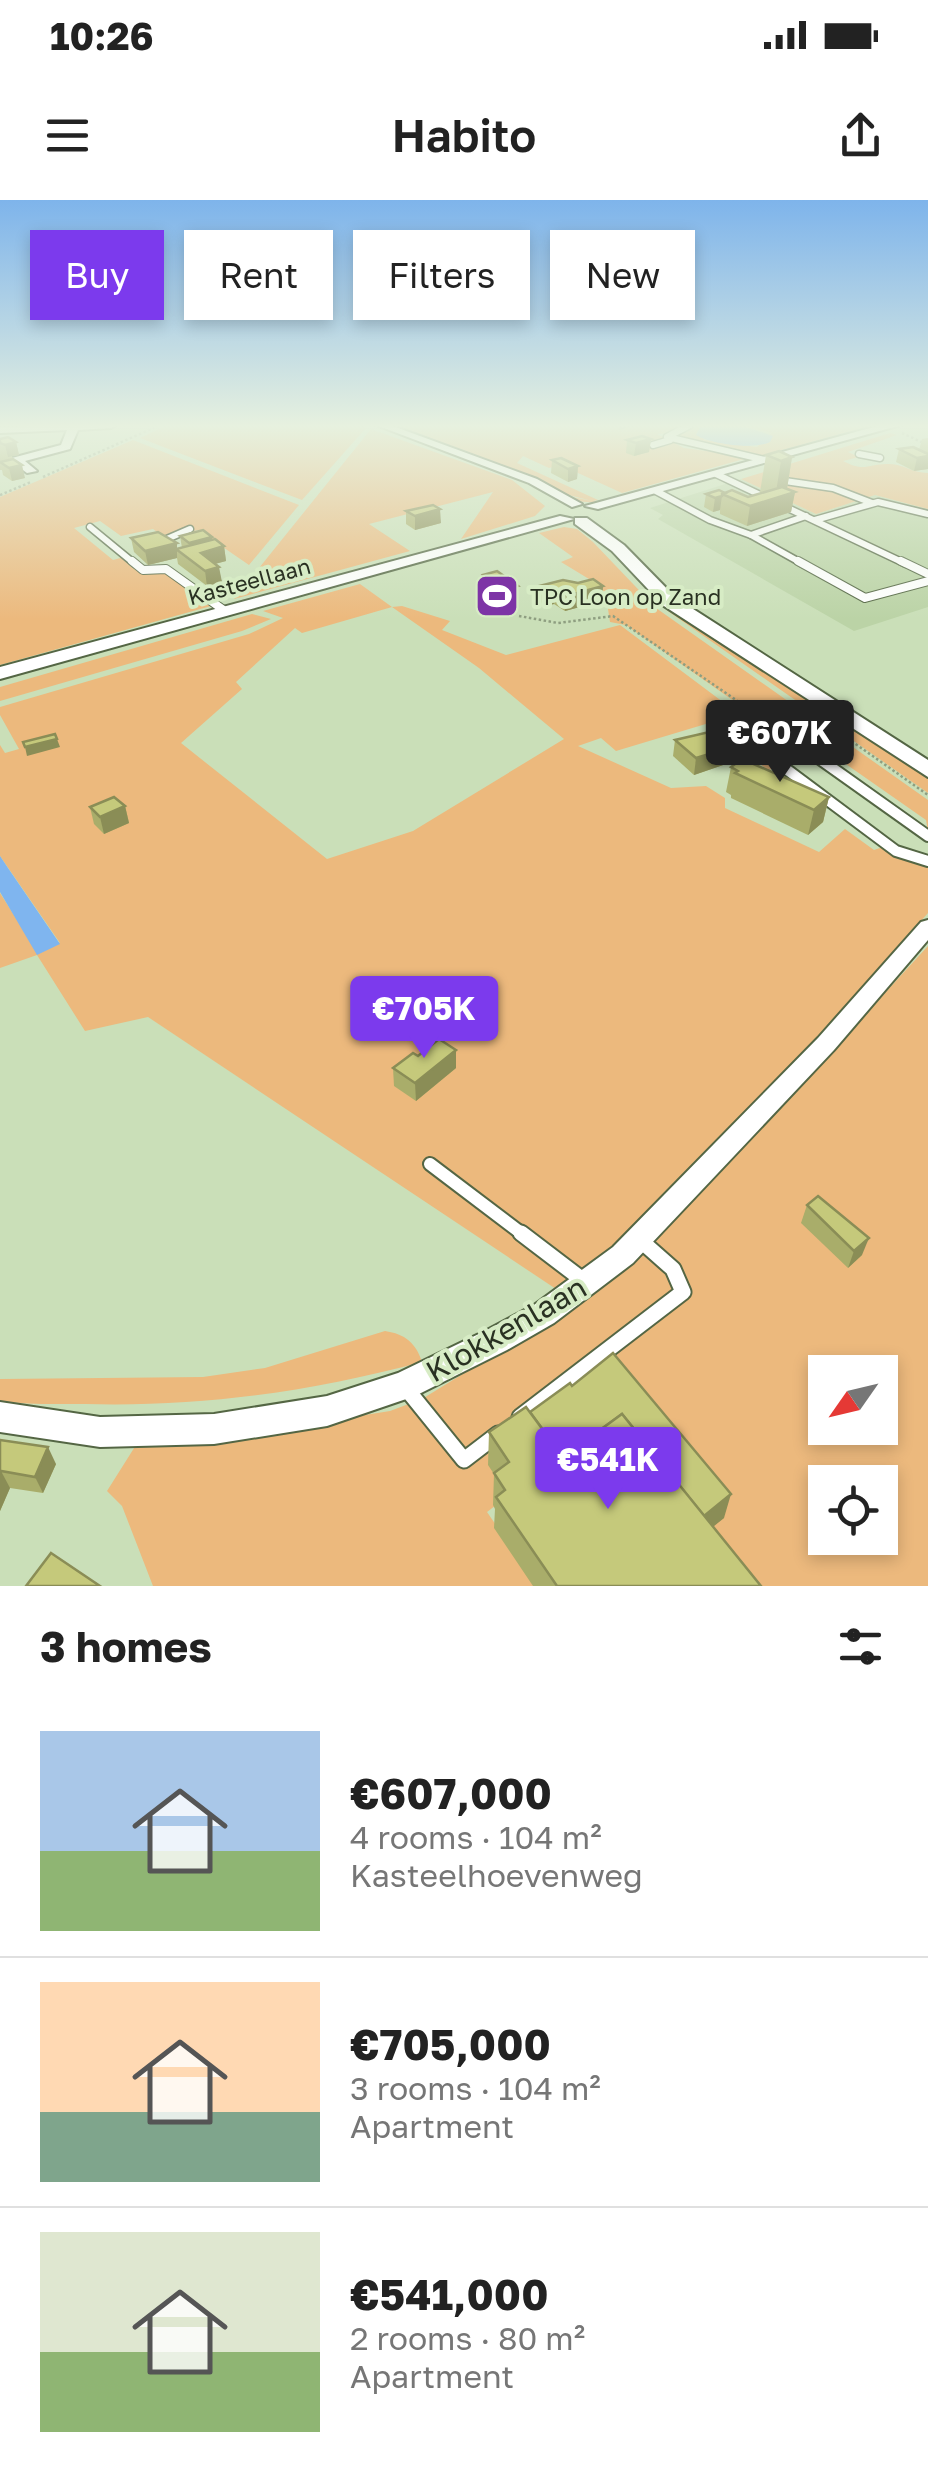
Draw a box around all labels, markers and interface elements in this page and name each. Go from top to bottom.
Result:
text: 10:26 [50,13,154,58]
icon: menu [40,108,95,163]
text: Habito [392,108,536,162]
icon: share [833,108,888,163]
chip: Buy [30,230,164,320]
chip: Rent [184,230,333,320]
chip: Filters [353,230,530,320]
chip: New [550,230,695,320]
street label: Kasteellaan [185,552,313,610]
sports icon: TPC Loon op Zand [474,573,520,619]
place label: TPC Loon op Zand [530,583,721,610]
pin: €607K [710,700,850,785]
text: €607K [728,713,832,751]
pin: €705K [354,976,494,1061]
text: €705K [372,989,476,1027]
street label: Klokkenlaan [420,1269,592,1389]
north arrow [808,1355,898,1445]
map controls [808,1355,898,1555]
pin: €541K [538,1427,678,1512]
text: €541K [557,1440,659,1478]
button: locate [808,1465,898,1555]
icon: filters [833,1619,888,1674]
text: 3 homes [40,1621,212,1671]
text: €607,000 [350,1768,552,1818]
icon: home [120,1771,240,1891]
text: 4 rooms · 104 m² [350,1818,602,1856]
text: Kasteelhoevenweg [350,1856,643,1894]
text: €705,000 [350,2019,551,2069]
icon: home [120,2022,240,2142]
text: 3 rooms · 104 m² [350,2069,601,2107]
text: Apartment [350,2107,514,2145]
text: €541,000 [350,2269,548,2319]
icon: home [120,2272,240,2392]
text: 2 rooms · 80 m² [350,2319,585,2357]
text: Apartment [350,2357,514,2395]

